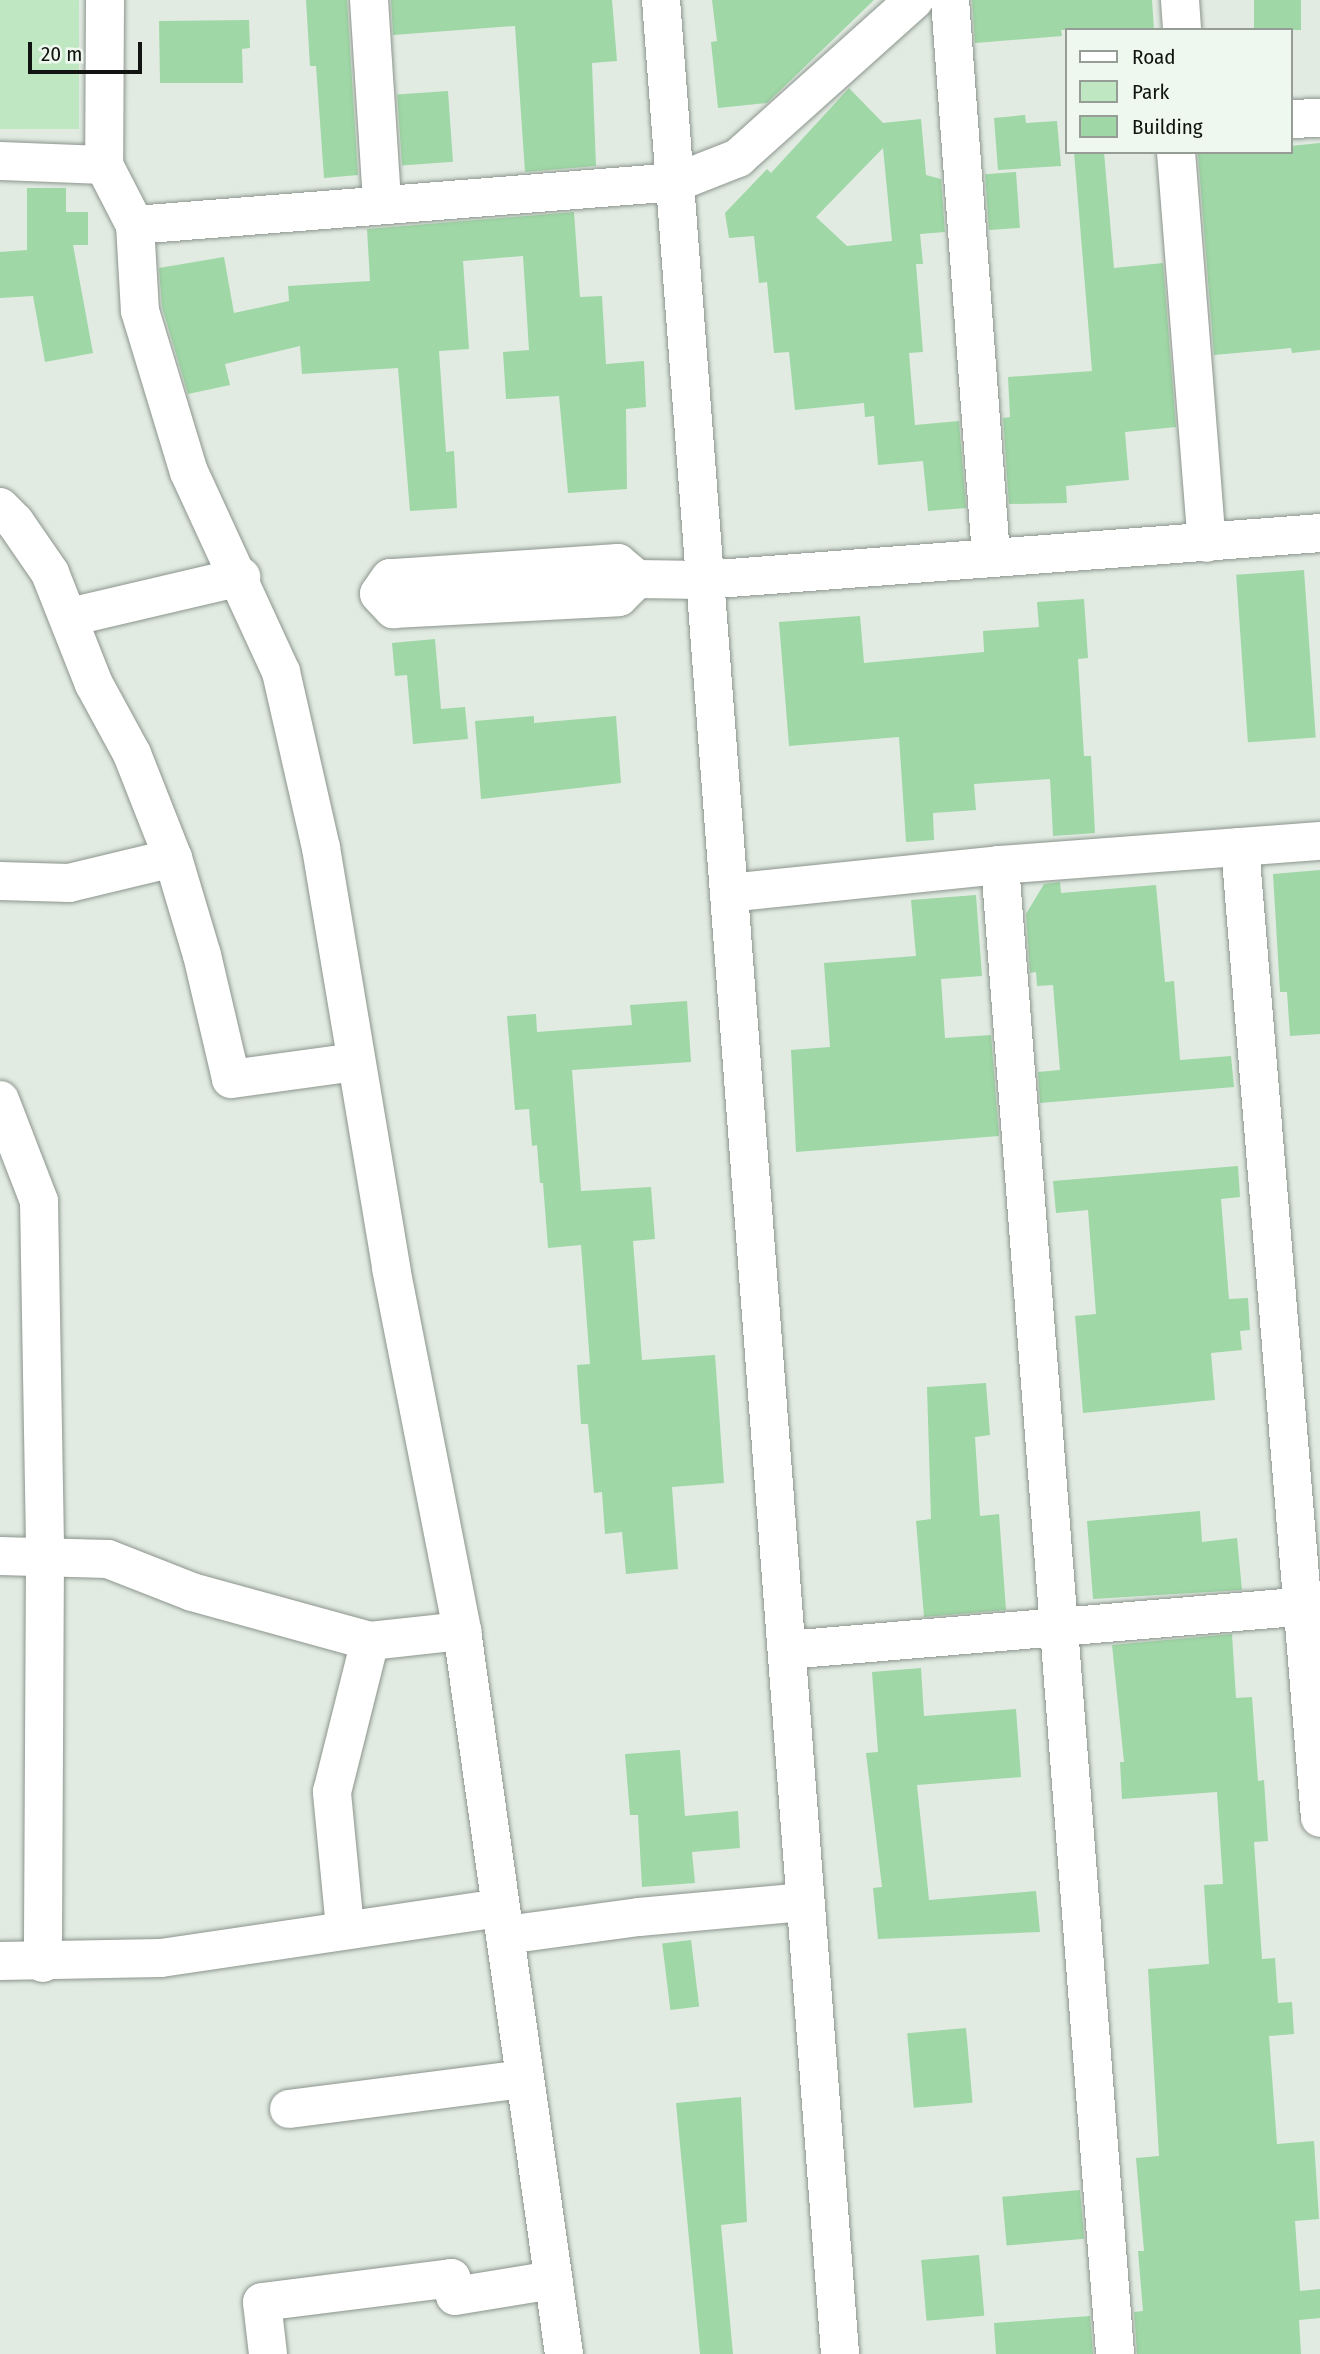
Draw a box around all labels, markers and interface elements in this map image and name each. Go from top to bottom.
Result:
scale bar [32,28,145,72]
legend [1064,28,1292,154]
text: 20 m [41,41,82,67]
text: Road [1132,44,1176,70]
text: Park [1132,79,1169,105]
text: Building [1132,114,1203,140]

